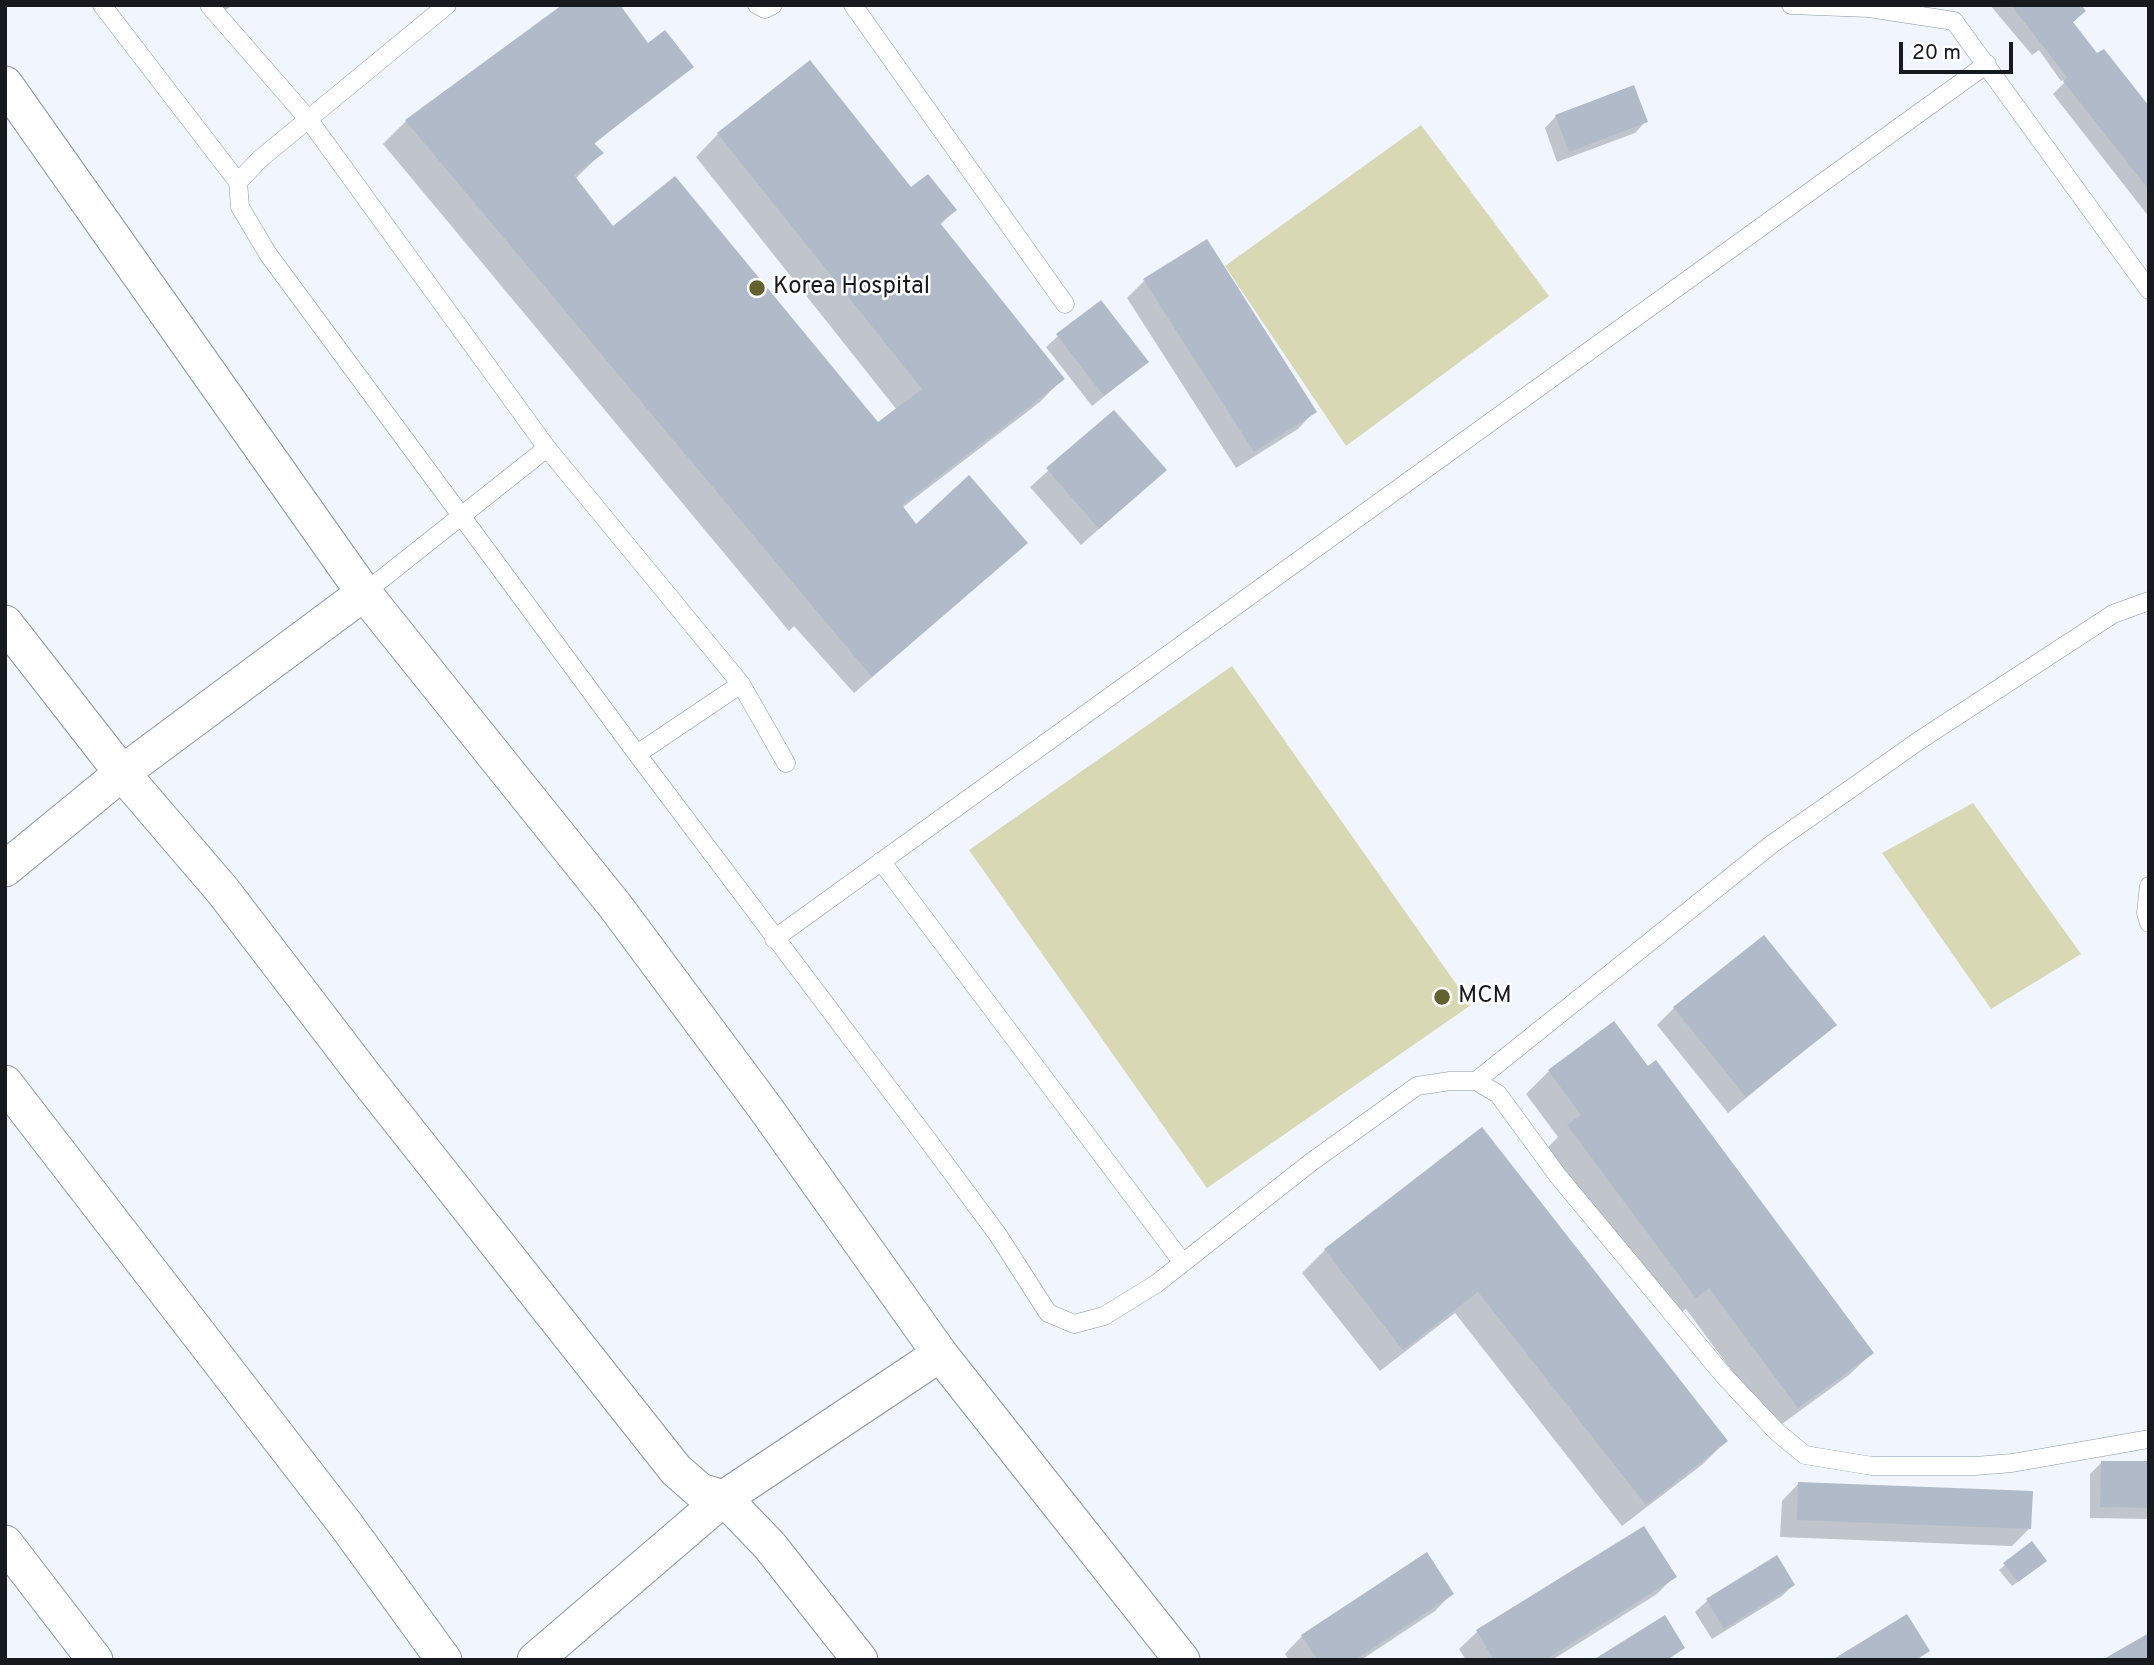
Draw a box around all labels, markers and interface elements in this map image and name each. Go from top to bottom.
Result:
scale bar [1902,28,2016,72]
text: 20 m [1912,40,1961,67]
place label: Korea Hospital [773,274,930,302]
marker: Korea Hospital [747,278,767,298]
place label: MCM [1458,983,1512,1011]
marker: MCM [1432,987,1452,1007]

